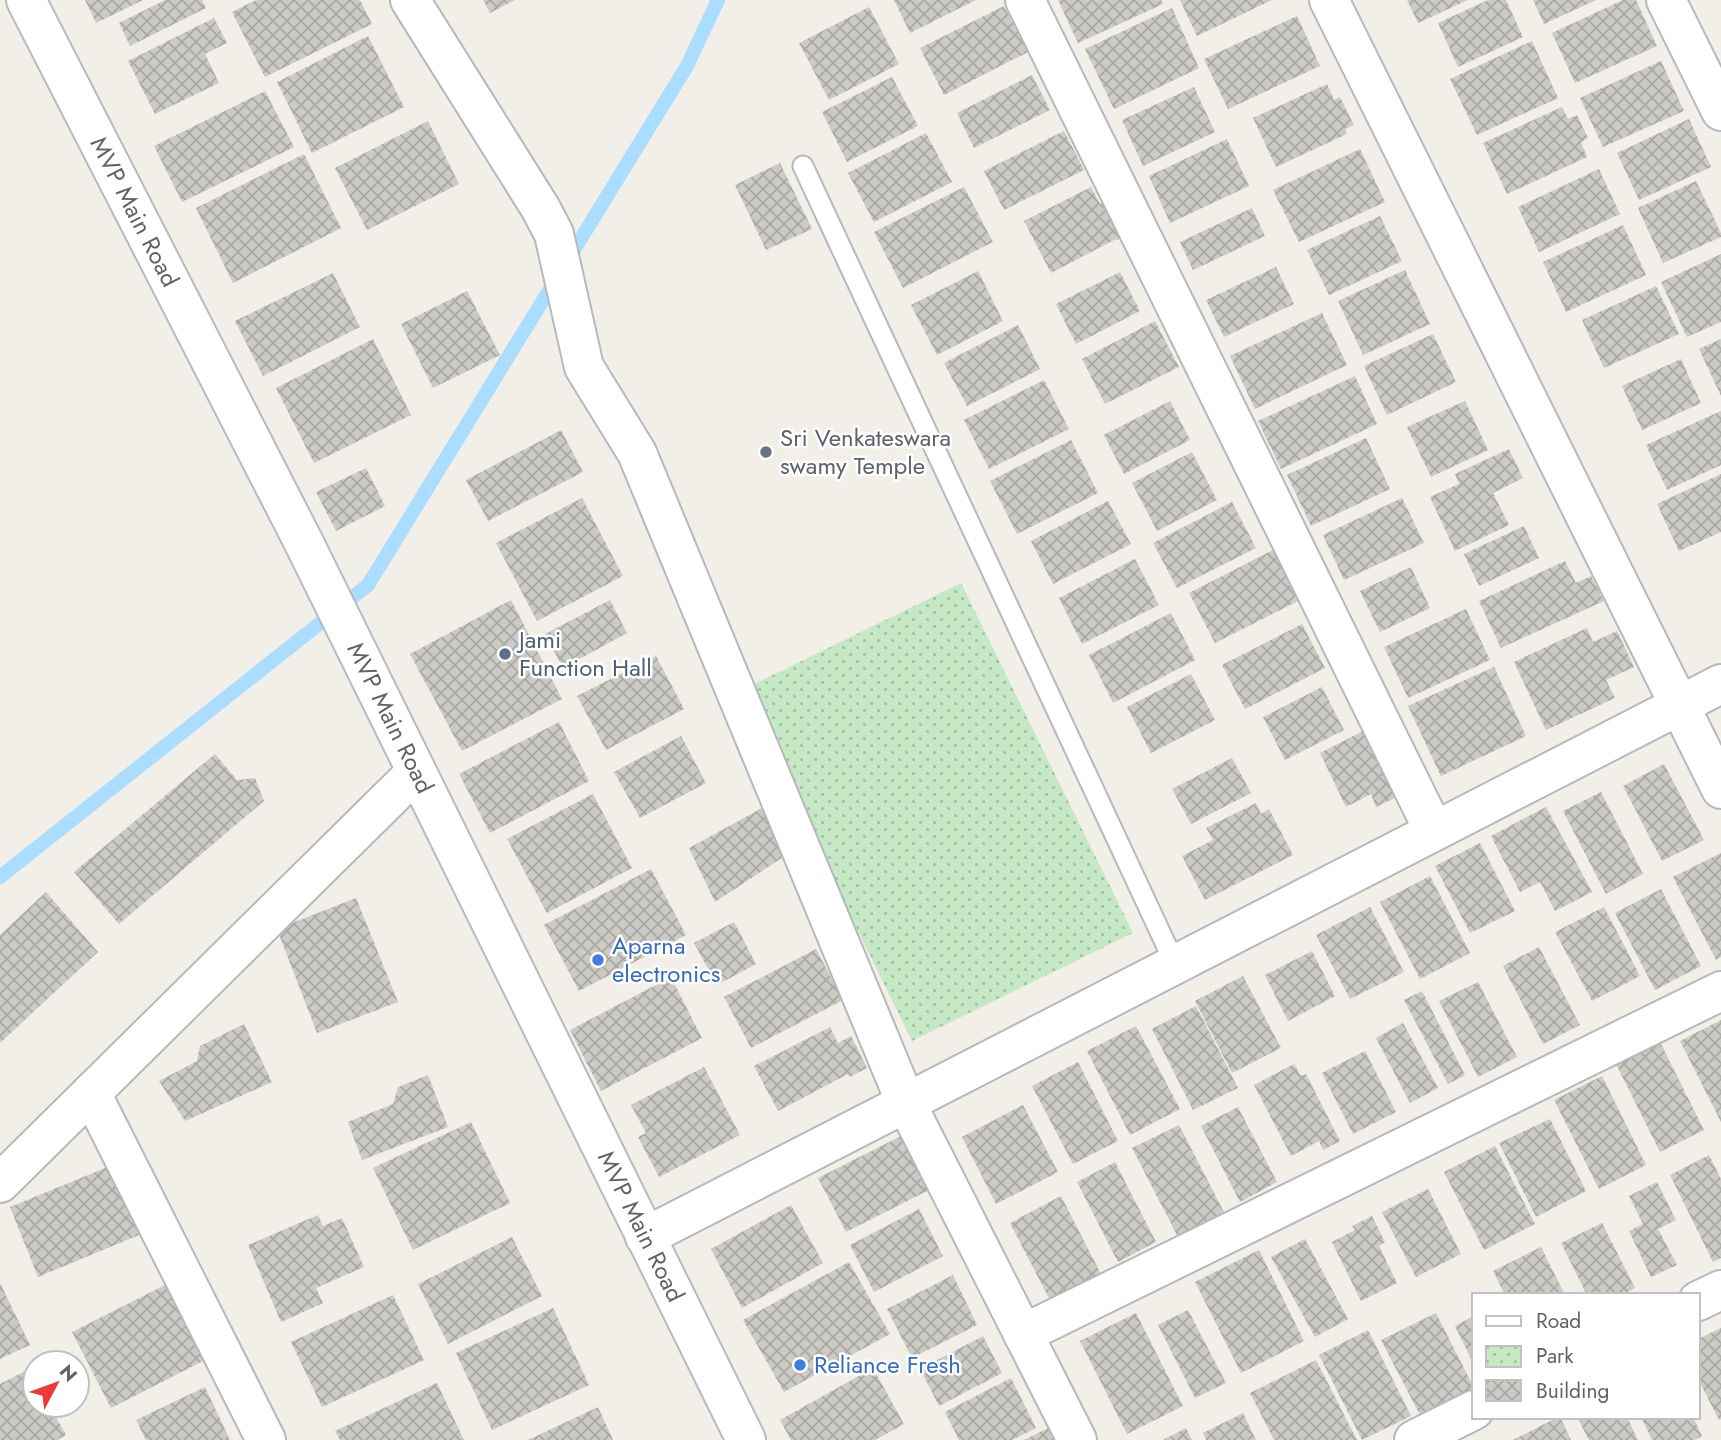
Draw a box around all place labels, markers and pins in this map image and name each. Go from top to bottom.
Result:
place label: Sri Venkateswara swamy Temple [780,420,951,483]
marker: Sri Venkateswara swamy Temple [758,444,774,460]
place label: Jami Function Hall [516,622,652,685]
marker: Jami Function Hall [497,646,513,662]
place label: Aparna electronics [612,928,720,991]
marker: Aparna electronics [590,952,606,968]
place label: Reliance Fresh [814,1347,961,1382]
marker: Reliance Fresh [792,1357,808,1373]

